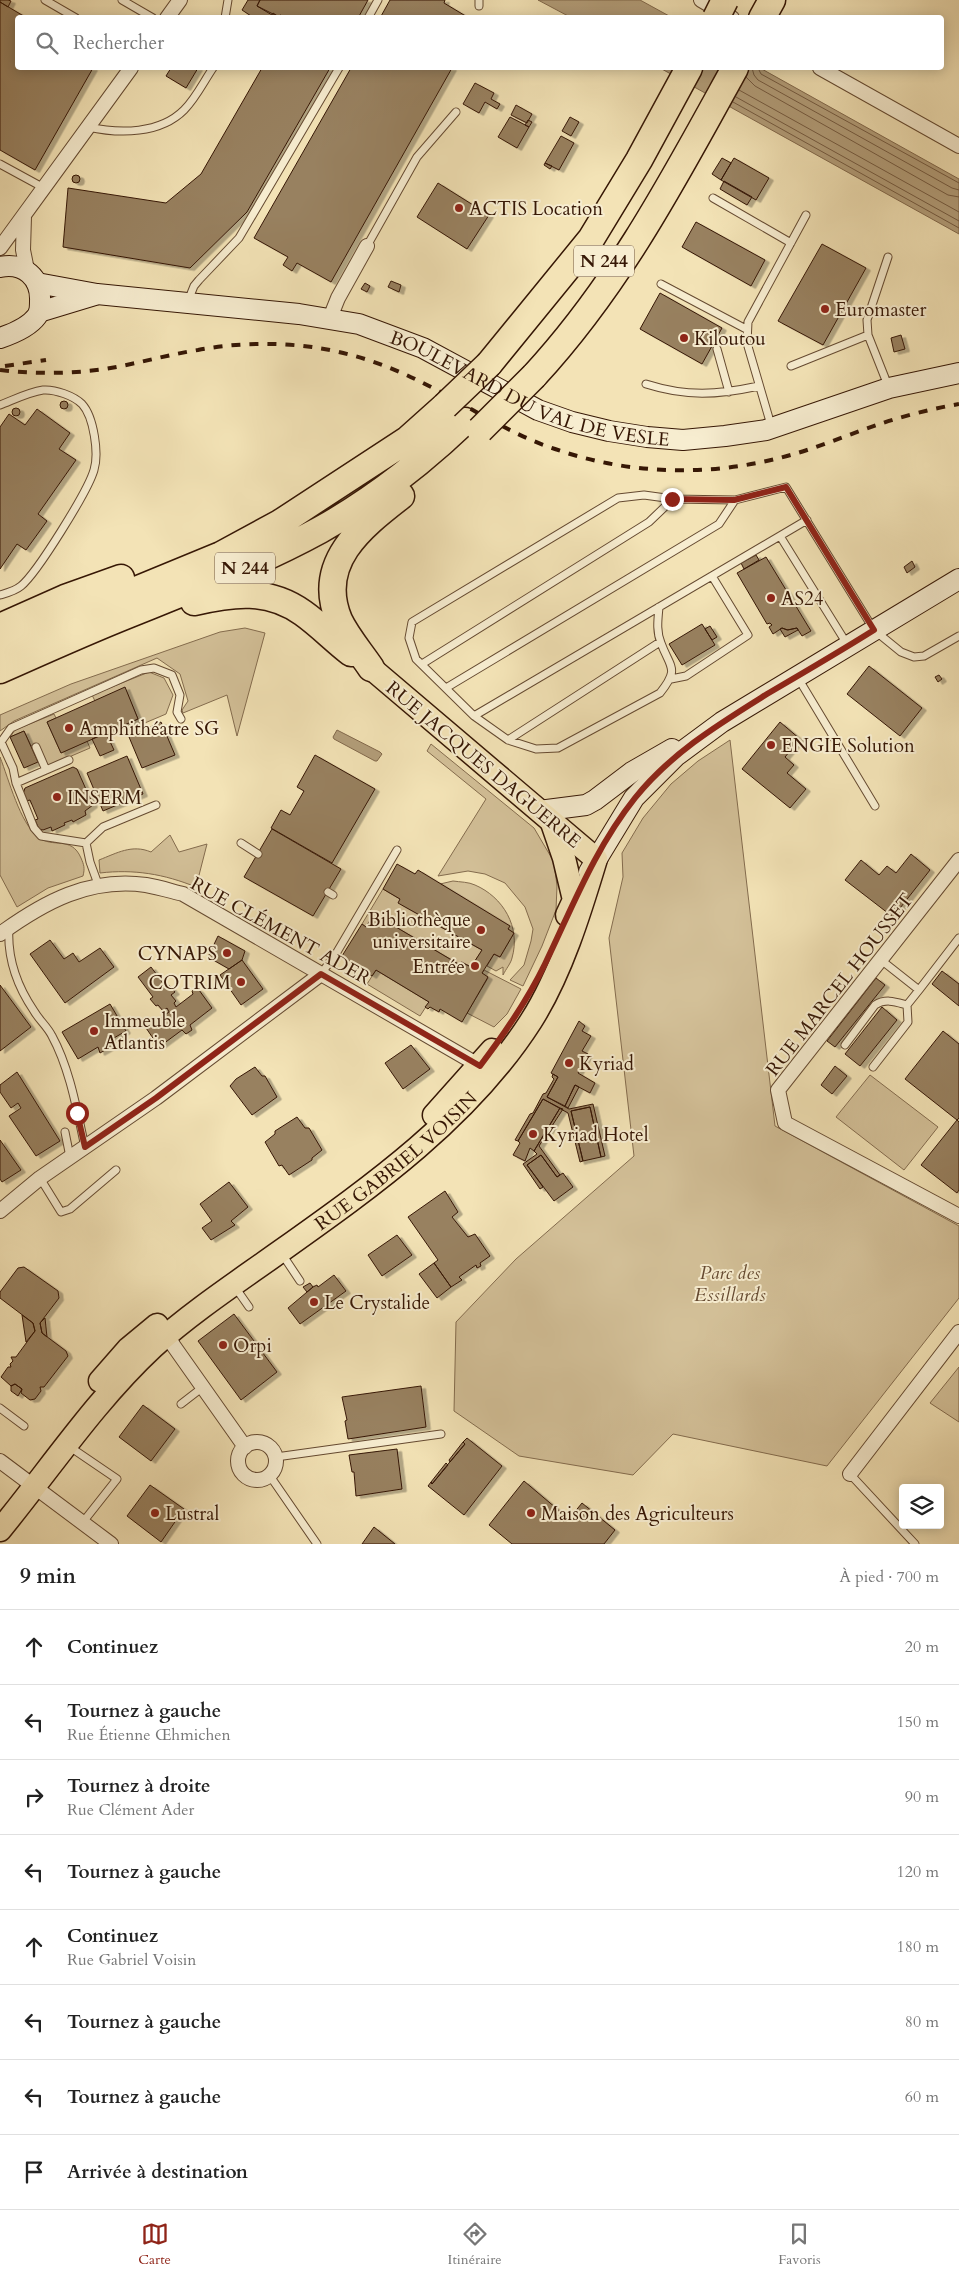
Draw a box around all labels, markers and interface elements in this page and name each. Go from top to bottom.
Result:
search box [15,15,944,70]
icon: search [33,29,61,57]
text: Rechercher [73,30,164,56]
place label: ACTIS Location [469,196,603,222]
marker: ACTIS Location [453,202,465,214]
road number: N 244 [574,246,634,276]
place label: Euromaster [835,297,927,323]
marker: Euromaster [819,303,831,315]
street label: BOULEVARD DU VAL DE VESLE [386,325,671,453]
place label: Kiloutou [694,326,766,352]
marker: Kiloutou [678,332,690,344]
route end [661,488,684,511]
road number: N 244 [215,552,275,584]
place label: AS24 [781,586,824,612]
marker: AS24 [765,592,777,604]
street label: RUE JACQUES DAGUERRE [380,675,587,854]
place label: Amphithéatre SG [79,716,219,742]
marker: Amphithéatre SG [63,722,75,734]
place label: ENGIE Solution [781,733,915,759]
marker: ENGIE Solution [765,739,777,751]
place label: INSERM [67,785,142,811]
marker: INSERM [51,791,63,803]
street label: RUE CLÉMENT ADER [186,871,376,992]
street label: RUE MARCEL HOUSSET [760,888,919,1081]
place label: Bibliothèque universitaire [368,907,471,955]
marker: Bibliothèque universitaire [475,924,487,936]
place label: CYNAPS [138,941,217,967]
marker: CYNAPS [221,947,233,959]
place label: Entrée [412,954,465,980]
marker: Entrée [469,960,481,972]
place label: COTRIM [149,970,231,996]
marker: COTRIM [235,976,247,988]
place label: Immeuble Atlantis [104,1008,185,1056]
marker: Immeuble Atlantis [88,1025,100,1037]
place label: Kyriad [579,1051,634,1077]
marker: Kyriad [563,1057,575,1069]
street label: RUE GABRIEL VOISIN [310,1086,483,1237]
route start [66,1102,89,1125]
place label: Kyriad Hotel [543,1122,649,1148]
marker: Kyriad Hotel [527,1128,539,1140]
park label: Parc des Essillards [694,1260,766,1308]
place label: Le Crystalide [324,1290,430,1316]
marker: Le Crystalide [308,1296,320,1308]
place label: Orpi [233,1333,272,1359]
marker: Orpi [217,1339,229,1351]
map controls [899,1484,944,1529]
button: layers [899,1484,944,1529]
place label: Lustral [165,1501,219,1527]
place label: Maison des Agriculteurs [541,1501,734,1527]
marker: Lustral [149,1507,161,1519]
marker: Maison des Agriculteurs [525,1507,537,1519]
text: 9 min [20,1562,76,1591]
text: À pied · 700 m [839,1566,939,1588]
icon: ahead [20,1633,48,1661]
text: Continuez [67,1634,158,1660]
text: 20 m [905,1636,939,1658]
text: Tournez à gauche [67,1698,221,1724]
icon: left [20,1708,48,1736]
text: 150 m [897,1711,939,1733]
text: Rue Étienne Œhmichen [67,1724,231,1746]
text: Tournez à droite [67,1773,210,1799]
icon: right [20,1783,48,1811]
text: 90 m [905,1786,939,1808]
text: Rue Clément Ader [67,1799,194,1821]
icon: left [20,1858,48,1886]
text: Tournez à gauche [67,1859,221,1885]
text: 120 m [897,1861,939,1883]
text: Continuez [67,1923,158,1949]
icon: ahead [20,1933,48,1961]
text: 180 m [897,1936,939,1958]
text: Rue Gabriel Voisin [67,1949,196,1971]
icon: left [20,2008,48,2036]
text: Tournez à gauche [67,2009,221,2035]
text: 80 m [905,2011,939,2033]
icon: left [20,2083,48,2111]
text: Tournez à gauche [67,2084,221,2110]
text: 60 m [905,2086,939,2108]
icon: arrive [20,2158,48,2186]
text: Arrivée à destination [67,2159,248,2185]
tab: Carte [138,2220,171,2269]
tab: Itinéraire [448,2220,502,2269]
tab: Favoris [778,2220,821,2269]

